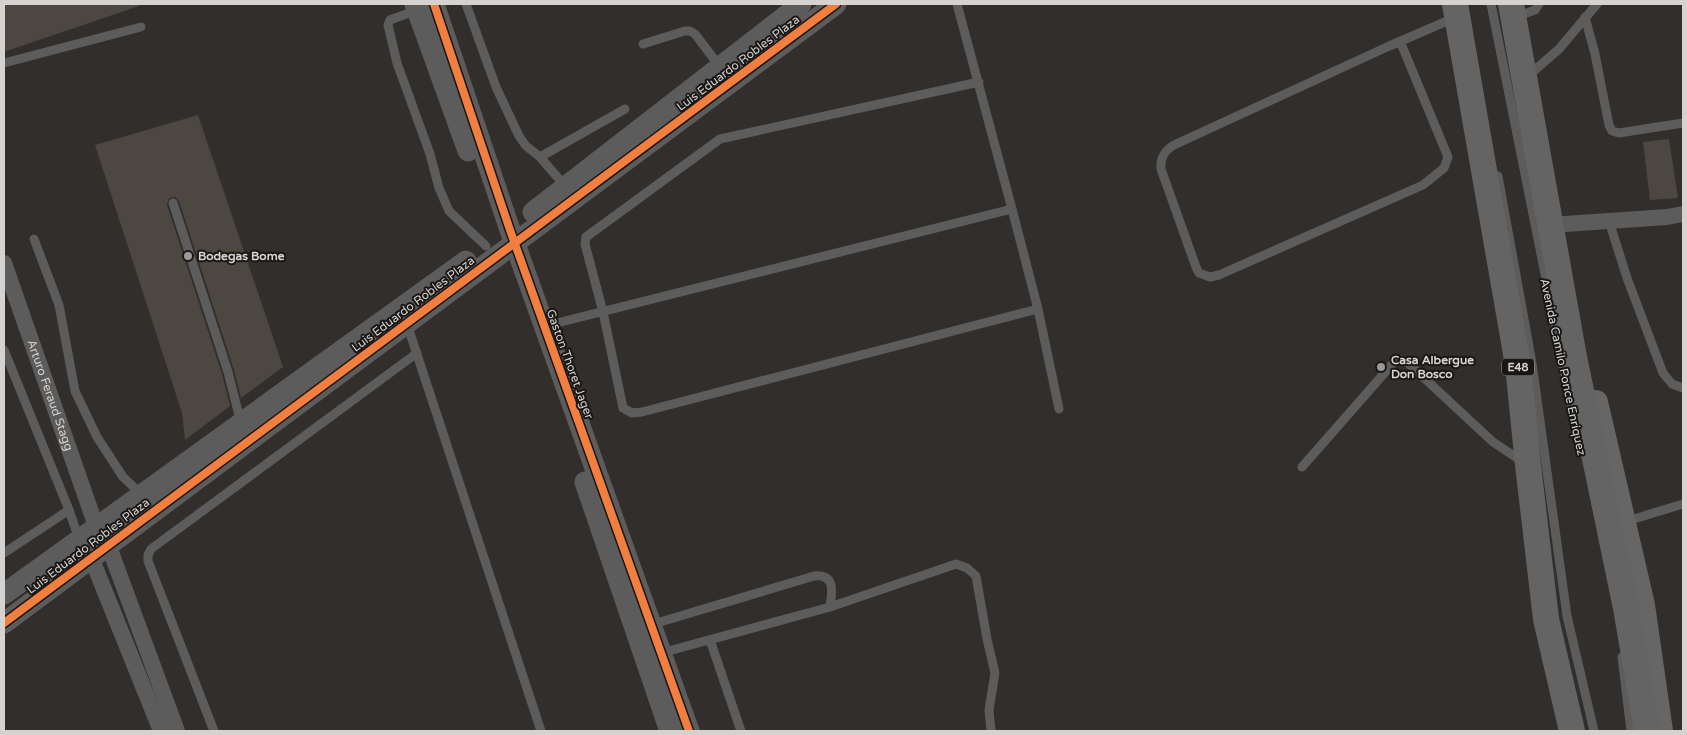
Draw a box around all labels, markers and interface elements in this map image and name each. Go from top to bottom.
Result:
street label: Luis Eduardo Robles Plaza [674,12,802,114]
place label: Bodegas Bome [198,249,285,264]
marker: Bodegas Bome [182,250,194,262]
street label: Luis Eduardo Robles Plaza [349,253,477,355]
street label: Avenida Camilo Ponce Enríquez [1537,277,1589,457]
street label: Gaston Thoret Jager [544,307,597,421]
street label: Arturo Feraud Stagg [24,338,76,453]
place label: Casa Albergue Don Bosco [1391,353,1474,381]
road number: E48 [1502,358,1534,376]
marker: Casa Albergue Don Bosco [1375,361,1387,373]
street label: Luis Eduardo Robles Plaza [24,495,152,597]

